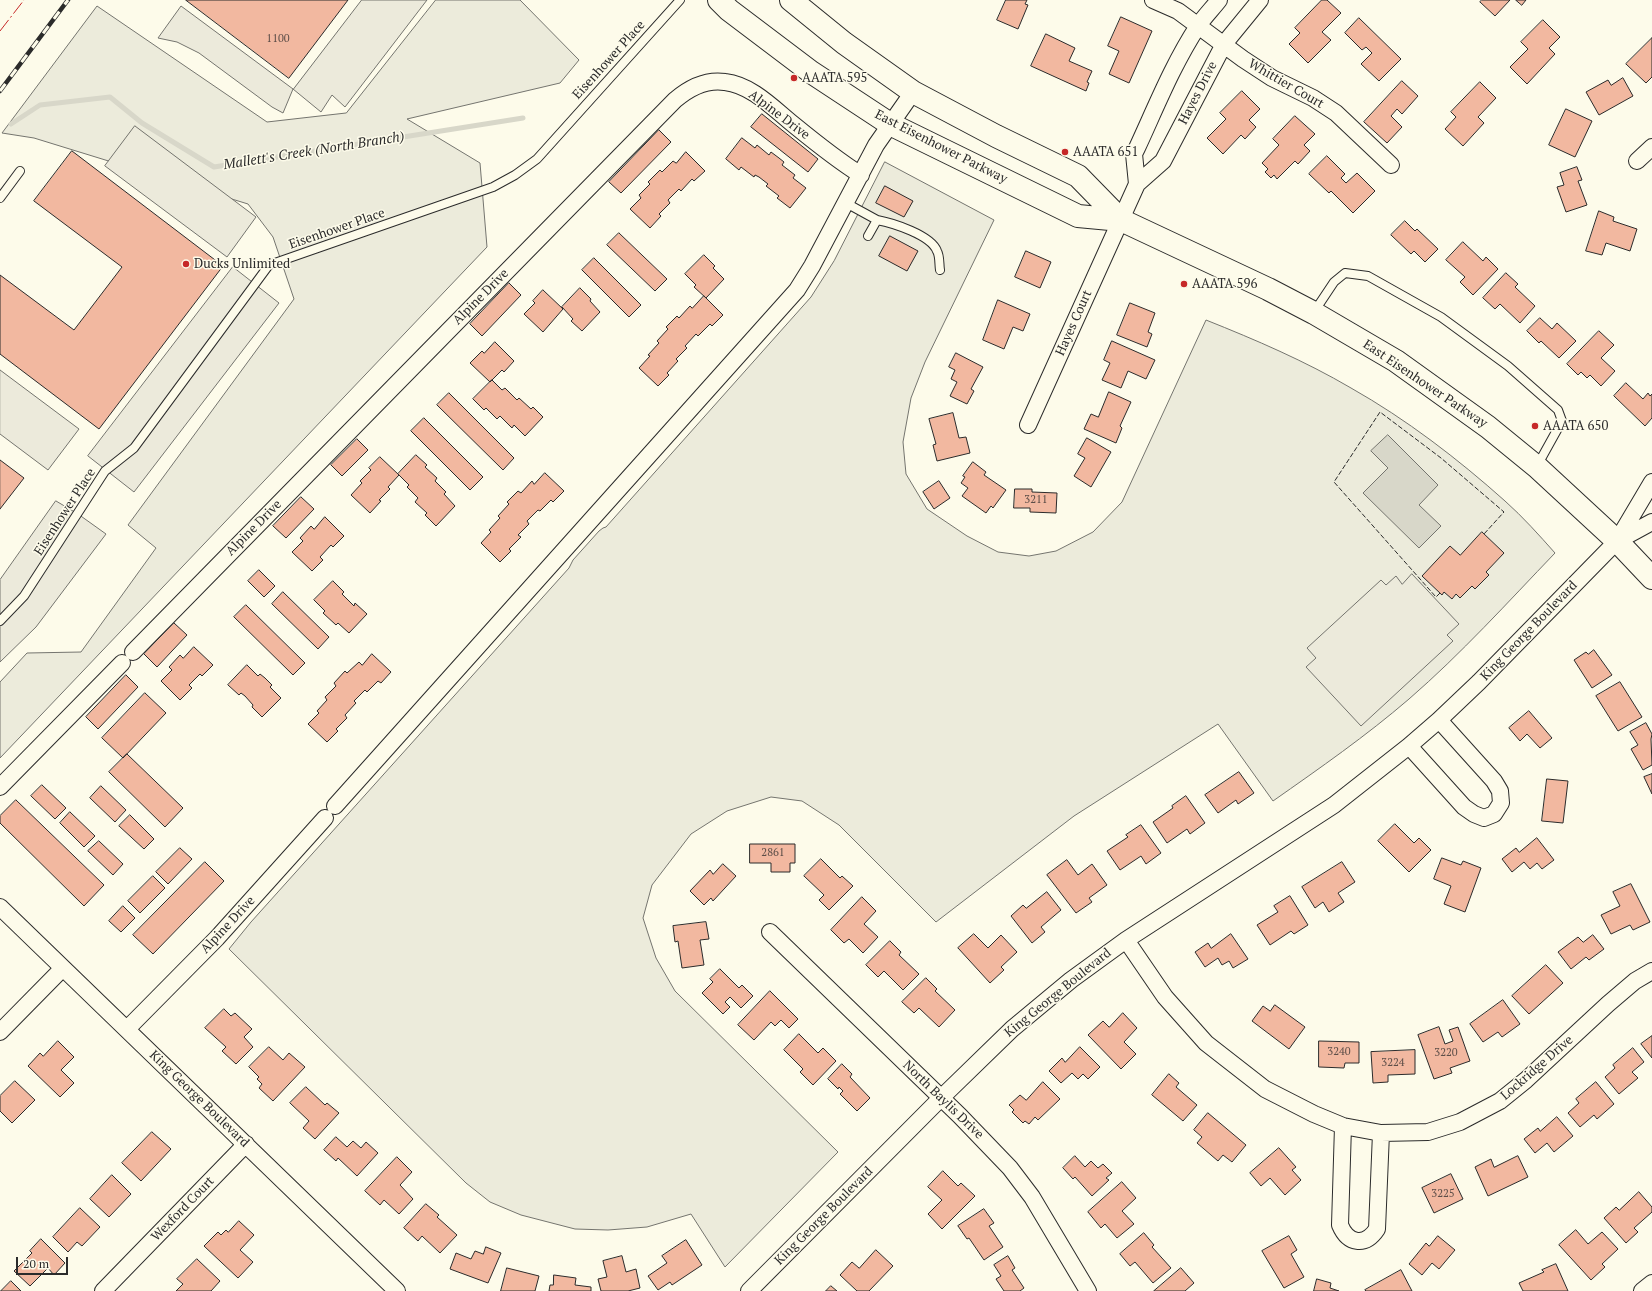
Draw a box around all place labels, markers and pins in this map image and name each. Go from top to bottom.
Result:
place label: AAATA 595 [802,70,867,86]
marker: AAATA 595 [789,73,799,83]
place label: AAATA 651 [1073,144,1138,160]
marker: AAATA 651 [1060,147,1070,157]
place label: Ducks Unlimited [194,256,290,272]
marker: Ducks Unlimited [181,259,191,269]
place label: AAATA 596 [1192,276,1257,292]
marker: AAATA 596 [1179,279,1189,289]
place label: AAATA 650 [1543,418,1608,434]
marker: AAATA 650 [1530,421,1540,431]

